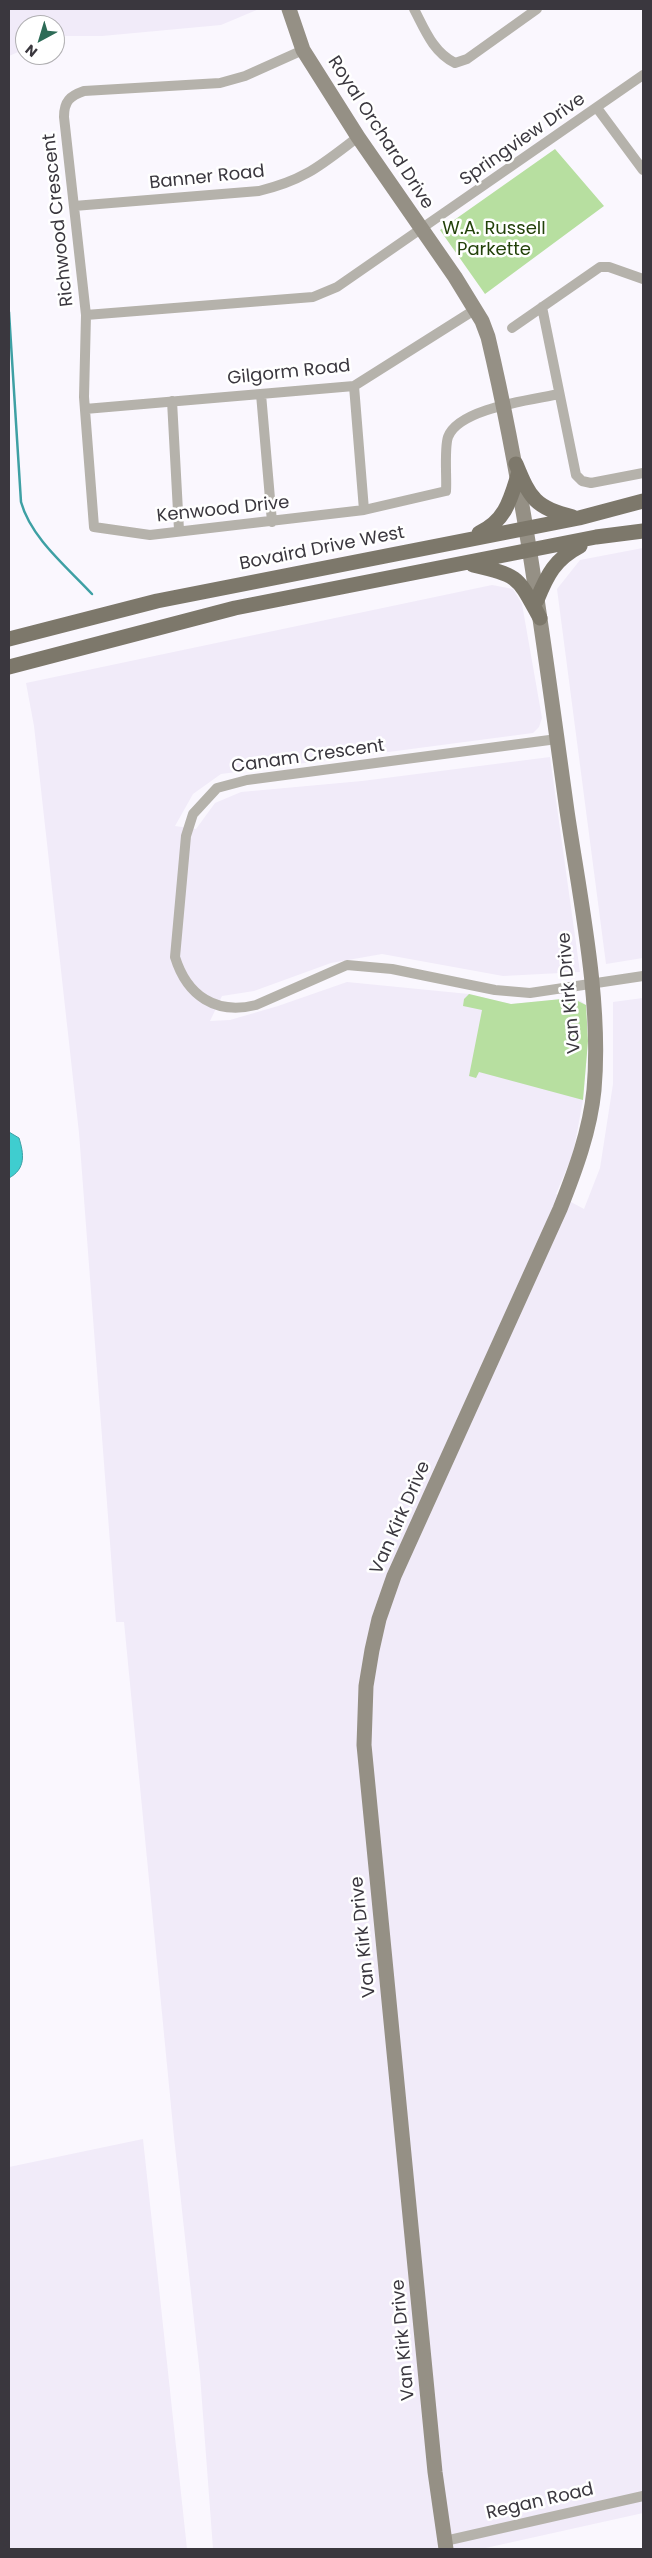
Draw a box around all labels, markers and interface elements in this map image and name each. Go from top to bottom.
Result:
north arrow [15,15,65,65]
text: N [21,40,42,62]
street label: Royal Orchard Drive [322,52,438,214]
street label: Springview Drive [456,89,590,191]
street label: Richwood Crescent [39,132,79,308]
street label: Banner Road [148,161,266,195]
park label: W.A. Russell Parkette [442,218,546,260]
street label: Gilgorm Road [227,356,351,390]
street label: Kenwood Drive [156,492,290,528]
street label: Bovaird Drive West [238,522,406,576]
street label: Canam Crescent [230,736,386,778]
street label: Van Kirk Drive [554,931,586,1055]
street label: Van Kirk Drive [366,1458,436,1578]
street label: Van Kirk Drive [347,1875,381,1999]
street label: Van Kirk Drive [388,2278,420,2402]
street label: Regan Road [484,2479,596,2525]

